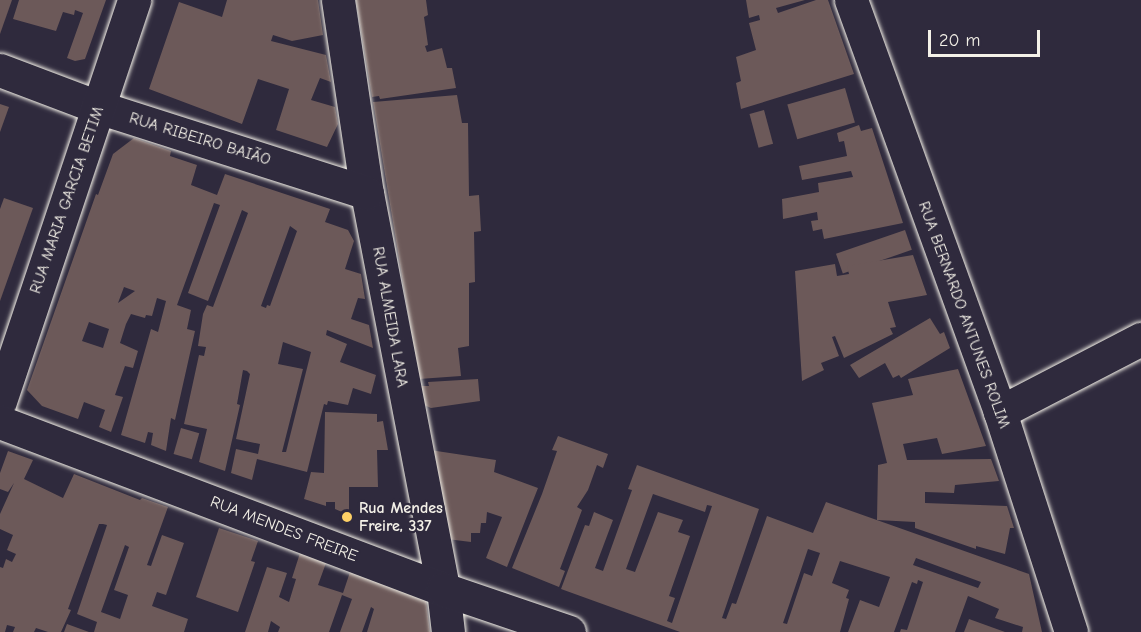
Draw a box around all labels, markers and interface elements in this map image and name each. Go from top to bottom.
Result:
scale bar [931,18,1044,56]
text: 20 m [939,30,980,51]
street label: RUA MARIA GARCIA BETIM [26,104,108,296]
street label: RUA RIBEIRO BAIÃO [127,108,273,170]
street label: RUA BERNARDO ANTUNES ROLIM [914,199,1014,431]
street label: RUA ALMEIDA LARA [368,245,412,389]
street label: RUA MENDES FREIRE [208,492,360,566]
place label: Rua Mendes Freire, 337 [359,498,443,536]
marker: Rua Mendes Freire, 337 [340,510,354,524]

